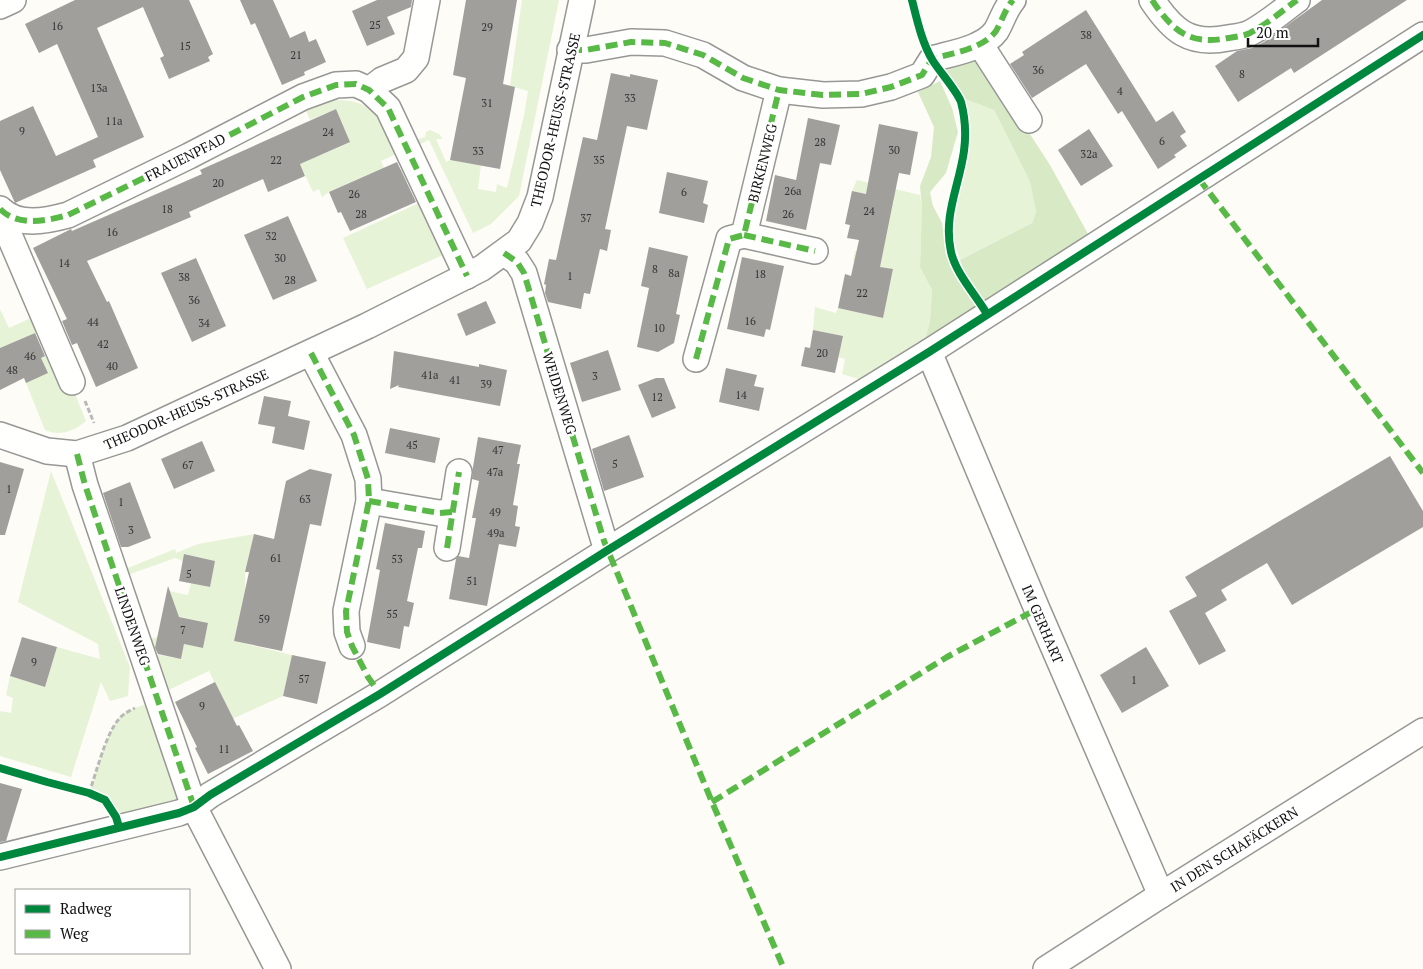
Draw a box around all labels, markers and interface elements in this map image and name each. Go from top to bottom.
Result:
scale bar [1248,15,1318,47]
house number: 25 [369,18,381,32]
house number: 16 [51,19,63,33]
house number: 29 [481,20,493,34]
text: 20 m [1256,22,1289,42]
house number: 38 [1080,28,1092,42]
street label: THEODOR-HEUSS-STRASSE [526,31,584,209]
house number: 15 [179,39,191,53]
house number: 21 [290,48,302,62]
house number: 36 [1032,63,1044,77]
house number: 8 [1239,67,1245,81]
house number: 13a [90,81,108,95]
house number: 4 [1117,84,1123,98]
house number: 33 [624,91,636,105]
house number: 31 [481,96,493,110]
house number: 11a [105,114,123,128]
street label: BIRKENWEG [743,121,781,204]
house number: 9 [19,124,25,138]
house number: 24 [322,125,334,139]
street label: FRAUENPFAD [141,128,229,186]
house number: 6 [1159,134,1165,148]
house number: 28 [814,135,826,149]
house number: 30 [888,143,900,157]
house number: 33 [472,144,484,158]
house number: 32a [1080,147,1098,161]
house number: 22 [270,153,282,167]
house number: 35 [593,153,605,167]
house number: 20 [212,176,224,190]
house number: 26a [784,184,802,198]
house number: 6 [681,185,687,199]
house number: 26 [348,187,360,201]
house number: 18 [161,202,173,216]
house number: 24 [863,204,875,218]
house number: 28 [355,207,367,221]
house number: 26 [782,207,794,221]
house number: 37 [580,211,592,225]
house number: 16 [106,225,118,239]
house number: 32 [265,229,277,243]
house number: 30 [274,251,286,265]
house number: 14 [58,256,70,270]
house number: 8 [652,262,658,276]
house number: 8a [668,266,680,280]
house number: 18 [754,267,766,281]
house number: 1 [567,269,573,283]
house number: 38 [178,270,190,284]
house number: 28 [284,273,296,287]
house number: 22 [856,286,868,300]
house number: 36 [188,293,200,307]
house number: 16 [744,314,756,328]
house number: 44 [87,315,99,329]
house number: 34 [198,316,210,330]
house number: 10 [653,321,665,335]
house number: 42 [97,337,109,351]
house number: 20 [816,346,828,360]
house number: 46 [24,349,36,363]
street label: WEIDENWEG [538,349,582,437]
house number: 40 [106,359,118,373]
house number: 48 [6,363,18,377]
street label: THEODOR-HEUSS-STRASSE [101,364,271,454]
house number: 41a [421,368,439,382]
house number: 3 [592,369,598,383]
house number: 41 [449,373,461,387]
house number: 39 [480,377,492,391]
house number: 14 [735,388,747,402]
house number: 12 [651,390,663,404]
house number: 45 [406,438,418,452]
house number: 47 [492,443,504,457]
house number: 5 [612,457,618,471]
house number: 67 [182,458,194,472]
house number: 47a [487,465,504,479]
house number: 1 [6,482,12,496]
house number: 63 [299,492,311,506]
house number: 1 [118,495,124,509]
house number: 49 [489,505,501,519]
house number: 3 [128,523,134,537]
house number: 49a [487,526,505,540]
house number: 61 [270,551,282,565]
house number: 53 [391,552,403,566]
house number: 5 [186,567,192,581]
house number: 51 [466,574,478,588]
street label: IM GERHART [1018,582,1068,667]
street label: LINDENWEG [111,584,155,668]
house number: 55 [386,607,398,621]
house number: 59 [258,612,270,626]
house number: 7 [180,623,186,637]
house number: 9 [31,655,37,669]
house number: 57 [298,672,310,686]
house number: 1 [1131,673,1137,687]
house number: 9 [199,699,205,713]
house number: 11 [218,742,230,756]
street label: IN DEN SCHAFÄCKERN [1166,802,1302,896]
legend [15,889,190,954]
text: Radweg [60,898,113,918]
text: Weg [60,923,90,943]

